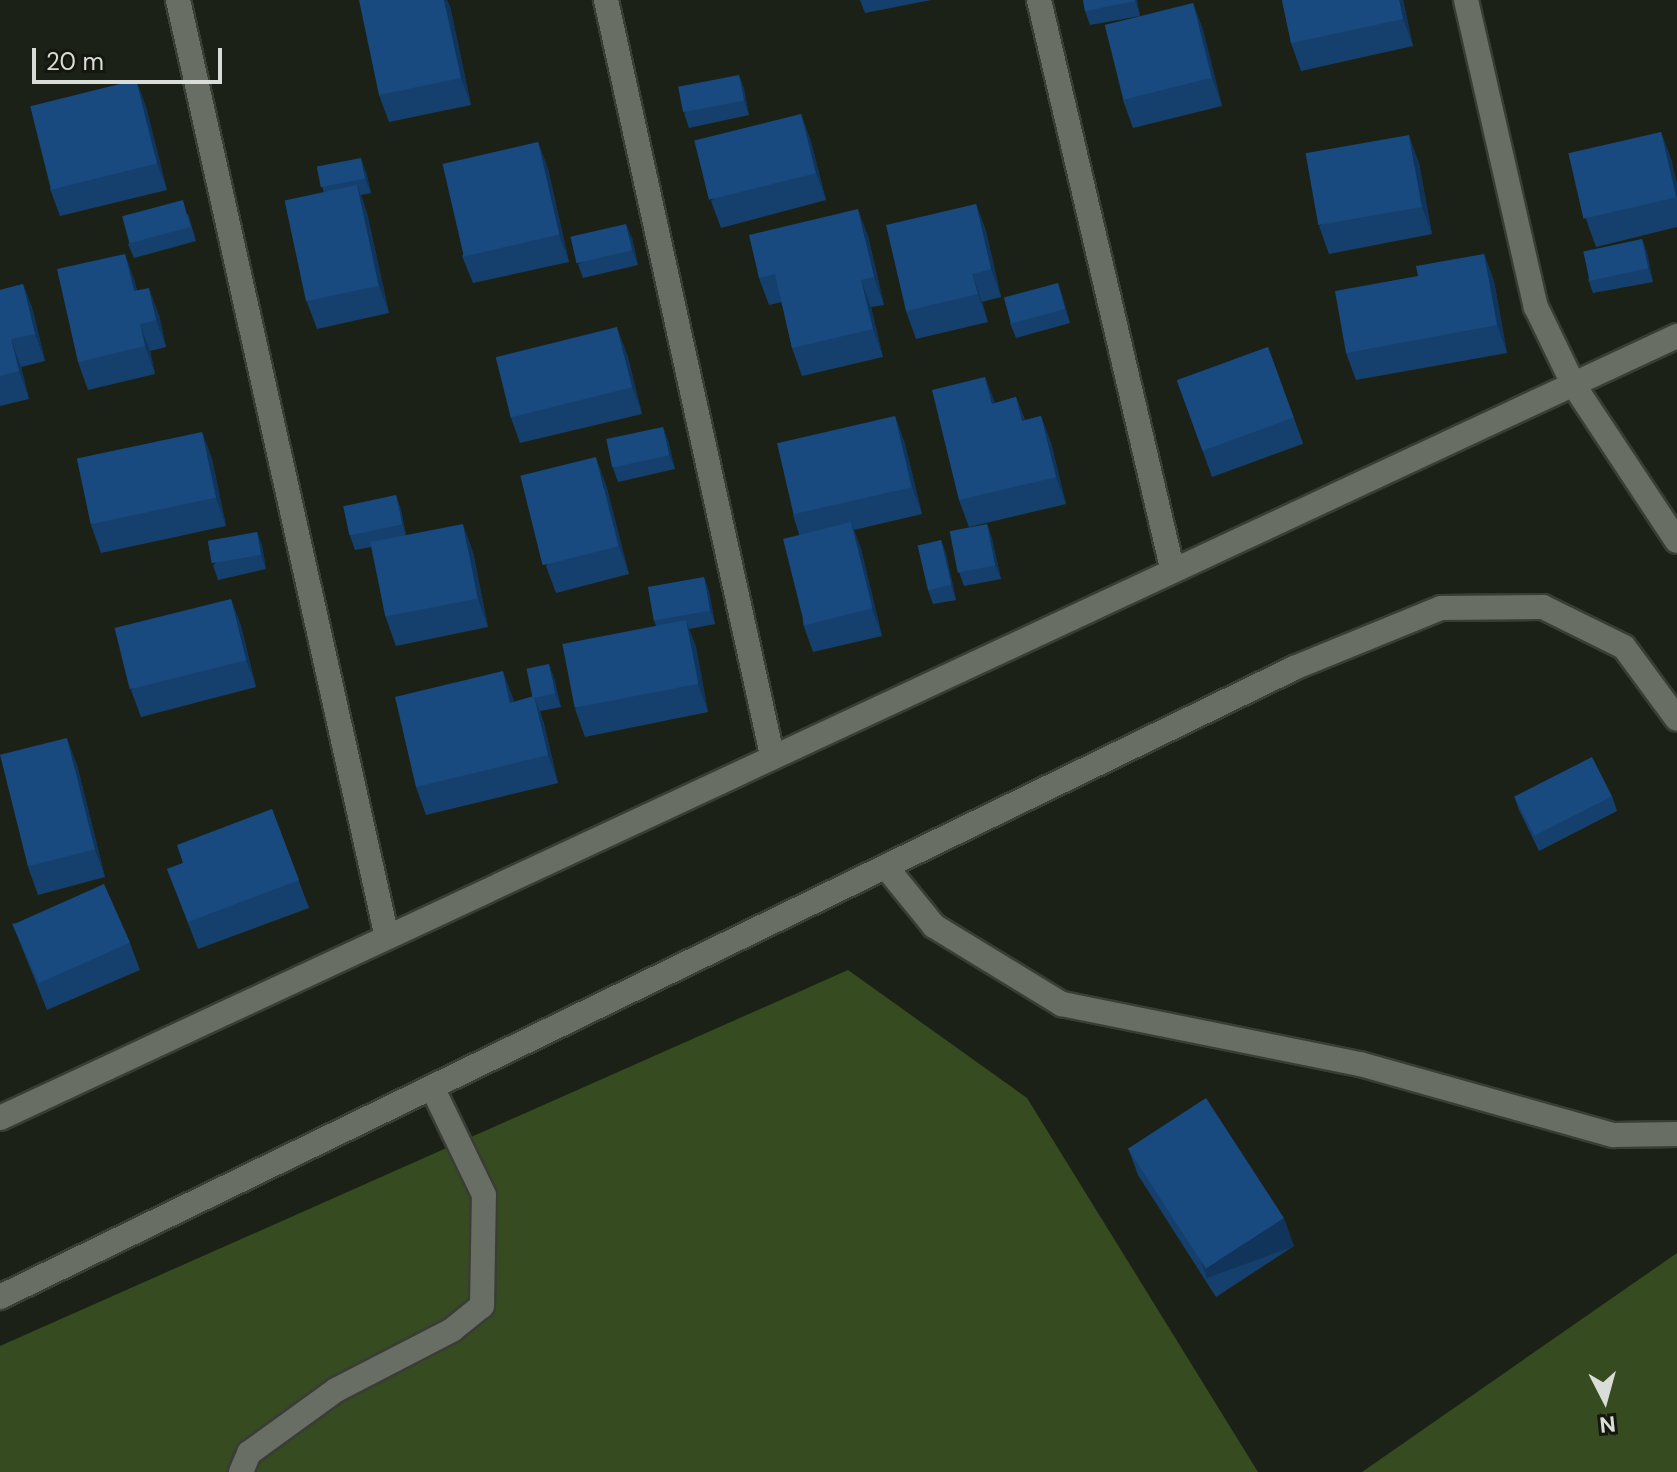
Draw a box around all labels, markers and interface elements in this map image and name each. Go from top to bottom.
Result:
scale bar [36,32,226,82]
text: 20 m [46,46,104,77]
north arrow [1565,1360,1645,1440]
text: N [1598,1409,1617,1440]

